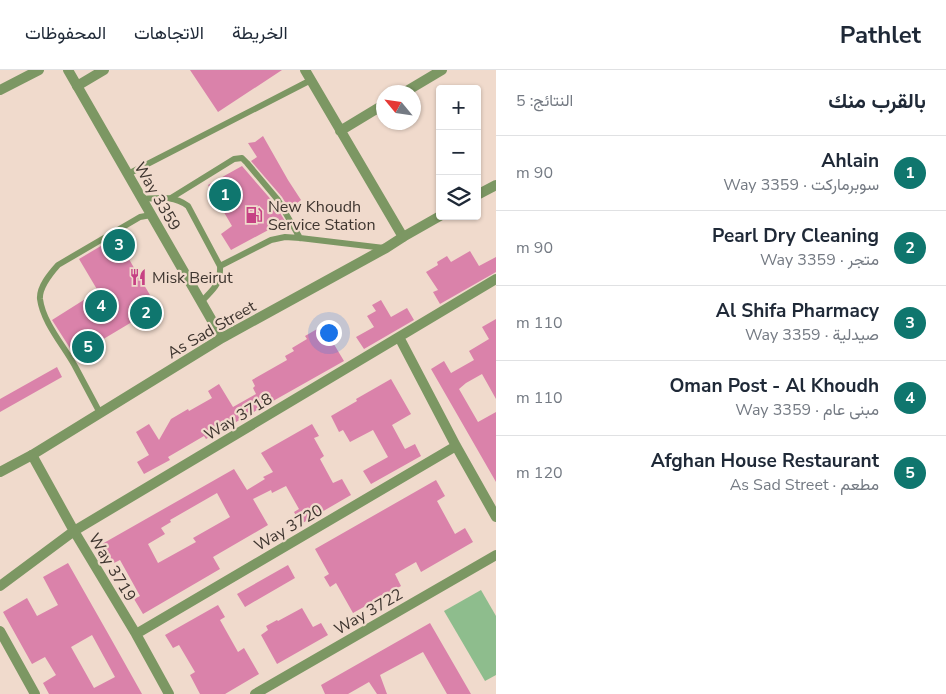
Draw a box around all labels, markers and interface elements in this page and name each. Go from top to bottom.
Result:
text: Pathlet [840,19,921,51]
text: المحفوظات [25,21,106,45]
text: الاتجاهات [134,21,204,45]
text: الخريطة [232,21,288,45]
north arrow [376,85,421,130]
map controls [436,85,481,220]
button: + [436,85,481,130]
text: بالقرب منك [828,87,926,115]
text: النتائج: 5 [516,90,573,112]
button: − [436,130,481,175]
text: Ahlain [821,148,879,174]
street label: Way 3359 [129,158,186,235]
text: 90 m [516,162,553,184]
text: 1 [905,162,915,184]
text: سوبرماركت · Way 3359 [723,174,879,196]
button: layers [436,175,481,220]
pin: 1 [209,176,241,214]
place label: New Khoudh Service Station [268,196,376,236]
fuel station icon: New Khoudh Service Station [244,205,264,225]
text: Pearl Dry Cleaning [712,223,879,249]
pin: 3 [103,226,135,264]
text: 90 m [516,237,553,259]
text: 2 [905,237,915,259]
text: متجر · Way 3359 [760,249,879,271]
restaurant icon: Misk Beirut [128,267,148,287]
place label: Misk Beirut [152,267,233,289]
pin: 4 [85,287,117,325]
pin: 2 [130,294,162,332]
street label: As Sad Street [163,295,260,364]
text: Al Shifa Pharmacy [716,298,879,324]
text: 110 m [516,312,563,334]
text: 3 [905,312,915,334]
your location [316,320,342,346]
text: صيدلية · Way 3359 [745,324,879,346]
pin: 5 [72,328,104,366]
text: Oman Post - Al Khoudh [669,373,879,399]
text: 110 m [516,387,563,409]
text: 4 [905,387,915,409]
street label: Way 3718 [200,388,277,446]
text: مبنى عام · Way 3359 [735,399,879,421]
text: Afghan House Restaurant [651,448,879,474]
text: 120 m [516,462,563,484]
text: 5 [905,462,915,484]
text: مطعم · As Sad Street [730,474,879,496]
street label: Way 3720 [250,499,327,556]
street label: Way 3719 [83,529,141,606]
street label: Way 3722 [330,583,407,640]

